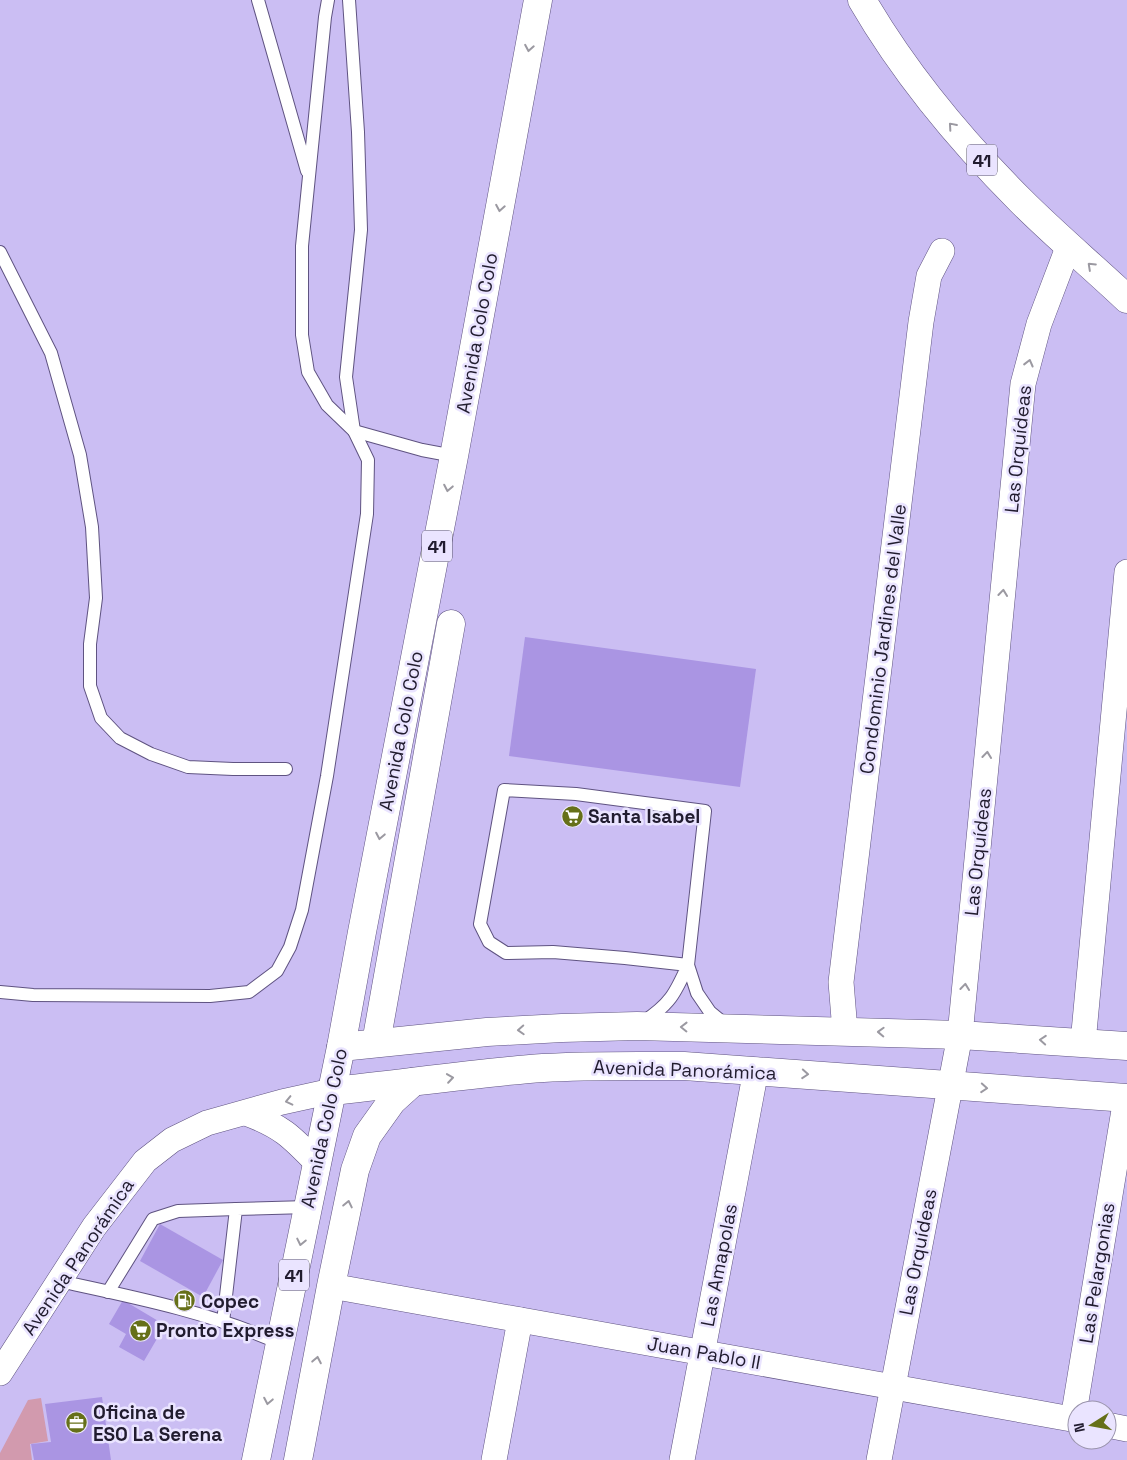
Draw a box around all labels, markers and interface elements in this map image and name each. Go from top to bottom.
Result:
one-way arrow [525,44,535,52]
one-way arrow [949,123,958,132]
road number: 41 [967,144,997,176]
one-way arrow [495,203,505,212]
street label: Avenida Colo Colo [451,251,503,415]
one-way arrow [1088,263,1097,272]
one-way arrow [1023,358,1034,367]
street label: Las Orquídeas [999,384,1037,514]
one-way arrow [443,484,454,492]
street label: Condominio Jardines del Valle [854,502,912,776]
road number: 41 [422,530,452,562]
one-way arrow [997,589,1008,597]
street label: Avenida Colo Colo [373,649,429,813]
one-way arrow [981,751,992,759]
street label: Las Orquídeas [959,787,997,917]
supermarket icon: Santa Isabel [560,804,584,828]
place label: Santa Isabel [588,804,700,829]
one-way arrow [376,832,386,841]
one-way arrow [959,982,970,990]
one-way arrow [679,1021,687,1032]
one-way arrow [517,1024,525,1035]
one-way arrow [877,1027,885,1038]
one-way arrow [1039,1035,1047,1046]
street label: Avenida Colo Colo [295,1046,353,1210]
street label: Avenida Panorámica [593,1054,777,1086]
one-way arrow [801,1068,809,1079]
one-way arrow [446,1073,454,1083]
one-way arrow [981,1082,989,1093]
one-way arrow [284,1095,293,1106]
street label: Avenida Panorámica [16,1174,140,1340]
street label: Las Orquídeas [893,1187,943,1317]
one-way arrow [342,1199,353,1208]
street label: Las Amapolas [695,1201,743,1329]
street label: Las Pelargonias [1074,1201,1120,1345]
one-way arrow [296,1237,306,1246]
road number: 41 [279,1260,309,1290]
fuel station icon: Copec [173,1289,197,1313]
place label: Copec [201,1289,259,1314]
supermarket icon: Pronto Express [128,1318,152,1342]
place label: Pronto Express [156,1318,294,1343]
street label: Juan Pablo II [645,1331,763,1375]
one-way arrow [311,1356,321,1365]
one-way arrow [263,1396,274,1405]
place label: Oficina de ESO La Serena [93,1400,222,1447]
north arrow [1067,1400,1117,1450]
office icon: Oficina de ESO La Serena [65,1411,89,1435]
text: N [1070,1421,1089,1434]

